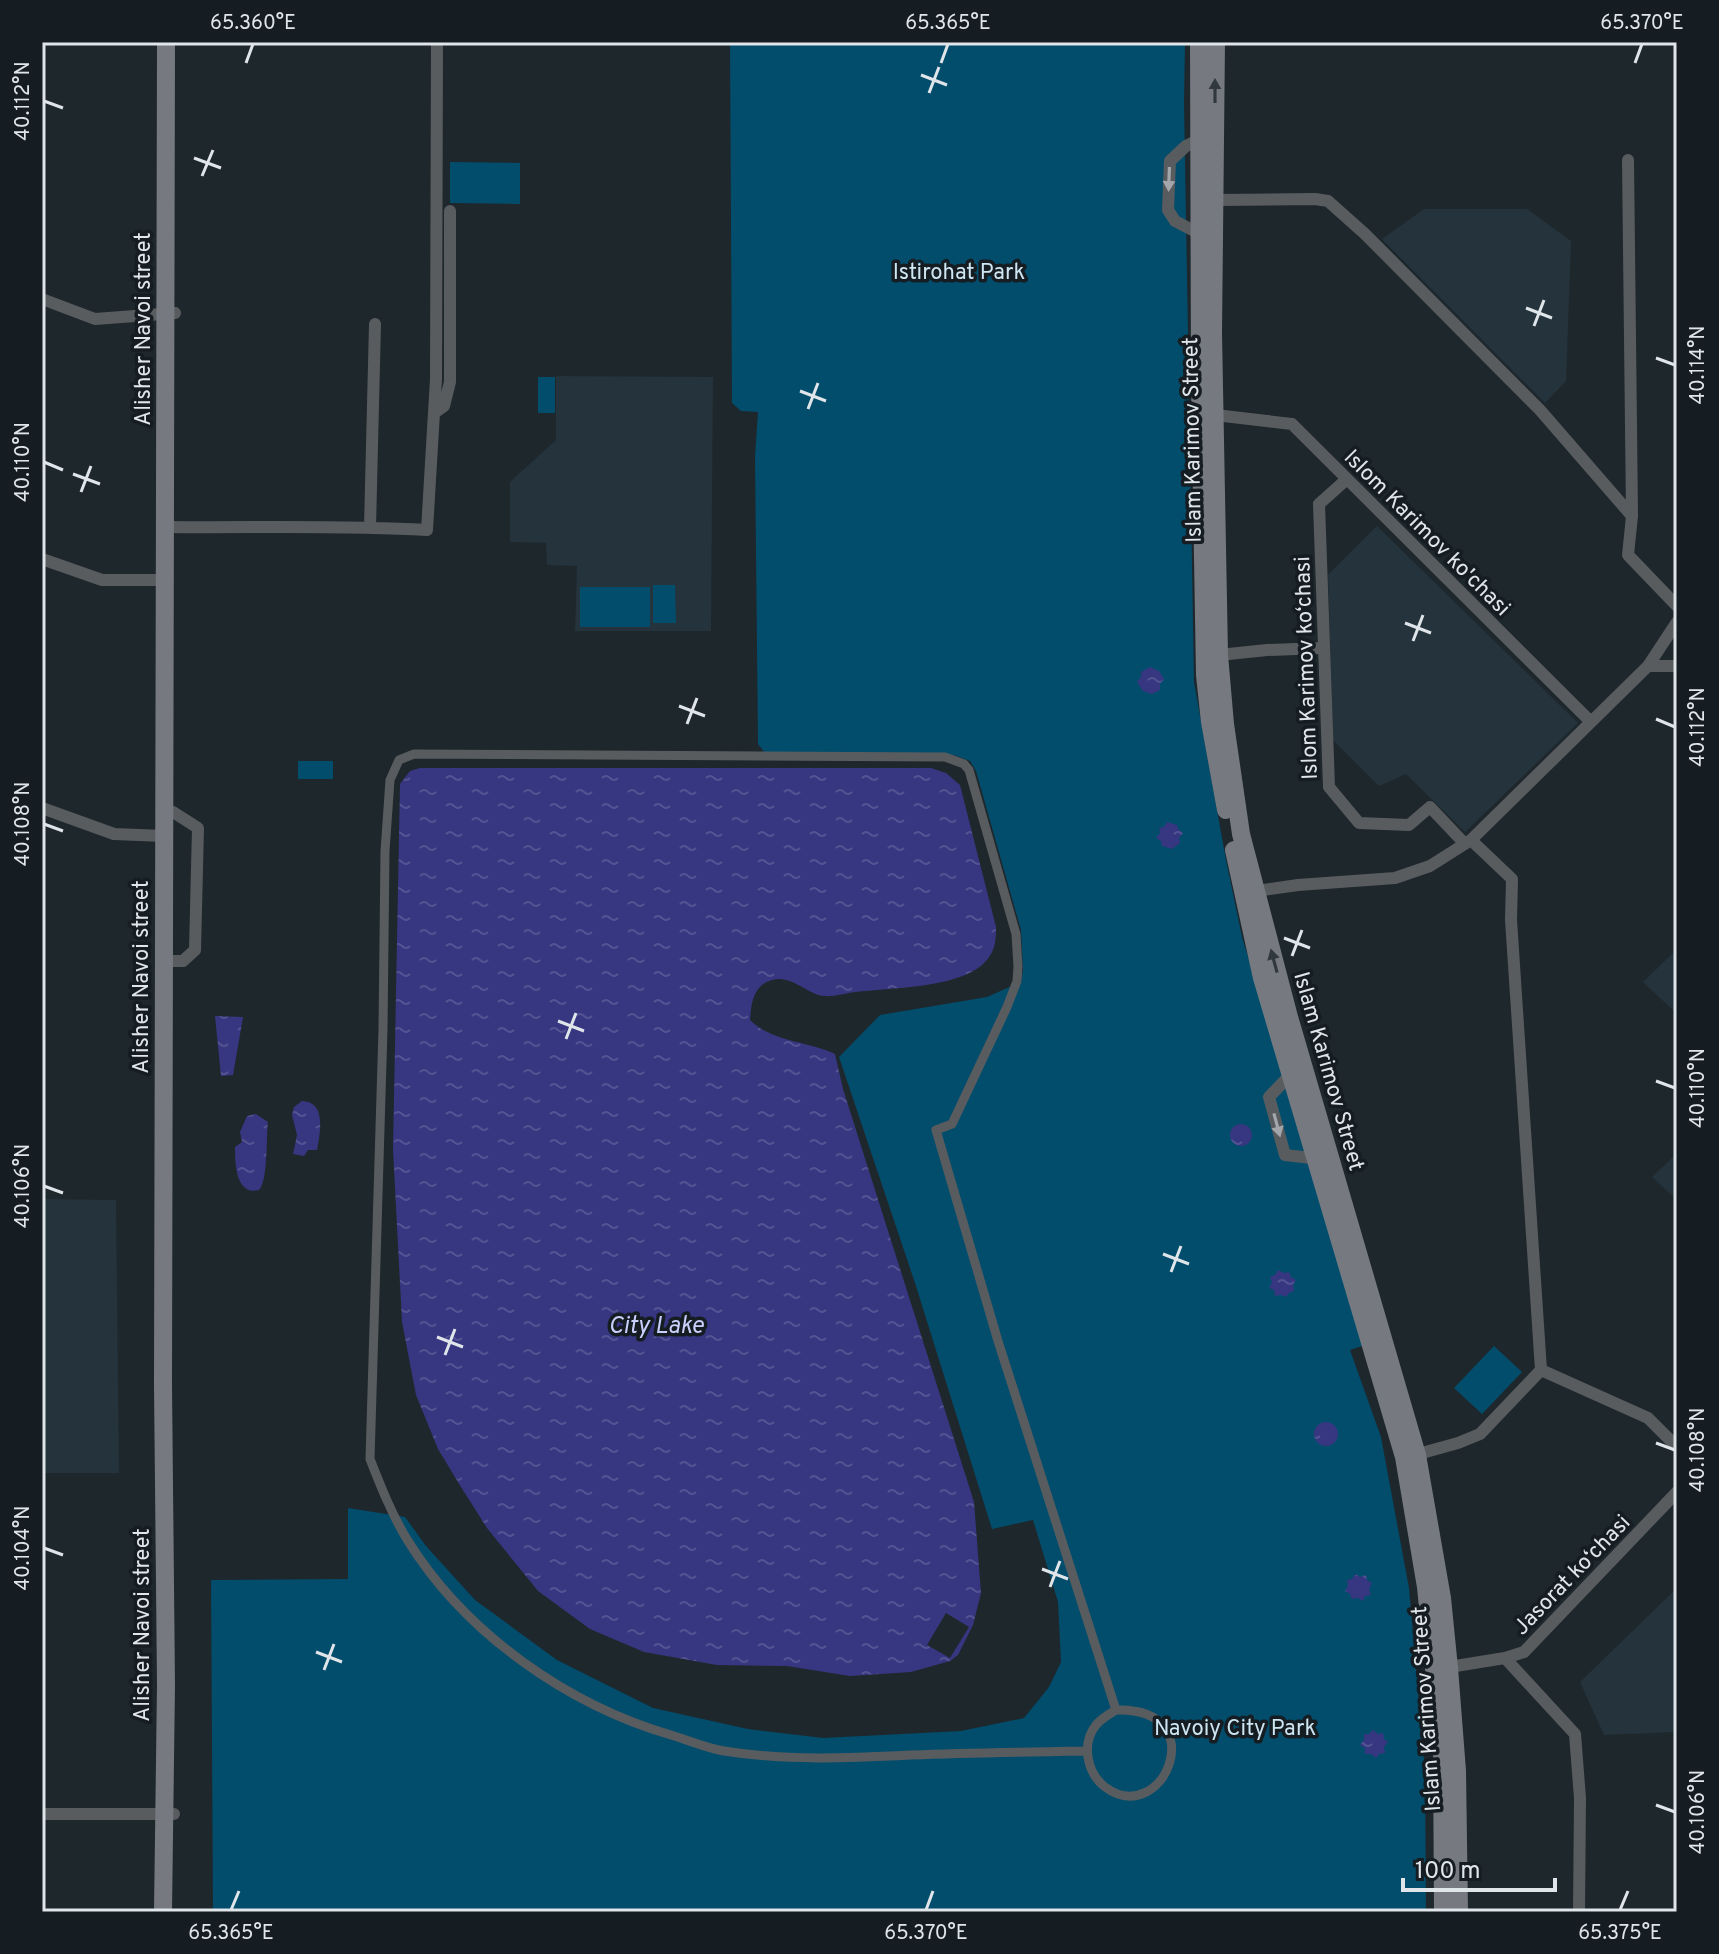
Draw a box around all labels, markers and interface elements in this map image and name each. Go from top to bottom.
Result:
text: 65.360°E [210,11,296,37]
text: 65.365°E [905,11,991,37]
text: 65.370°E [1600,11,1684,37]
text: 40.112°N [11,61,37,141]
one-way arrow [1209,78,1222,103]
one-way arrow [1163,167,1176,192]
street label: Alisher Navoi street [131,232,158,426]
park label: Istirohat Park [893,260,1025,287]
text: 40.114°N [1686,325,1712,405]
street label: Islam Karimov Street [1178,337,1209,543]
text: 40.110°N [11,422,37,502]
street label: Islom Karimov ko'chasi [1337,445,1515,623]
street label: Islom Karimov ko‘chasi [1290,556,1325,780]
text: 40.112°N [1686,687,1712,767]
text: 40.108°N [11,782,37,866]
street label: Alisher Navoi street [129,880,156,1074]
one-way arrow [1268,949,1280,974]
street label: Islam Karimov Street [1286,969,1369,1174]
text: 40.110°N [1686,1048,1712,1128]
one-way arrow [1271,1114,1284,1138]
text: 40.106°N [11,1144,37,1228]
water label: City Lake [608,1312,704,1342]
text: 40.108°N [1686,1408,1712,1492]
text: 40.104°N [11,1506,37,1590]
street label: Jasorat ko‘chasi [1509,1510,1637,1642]
street label: Alisher Navoi street [130,1528,157,1722]
street label: Islam Karimov Street [1407,1605,1448,1812]
park label: Navoiy City Park [1154,1716,1316,1743]
text: 40.106°N [1686,1770,1712,1854]
scale bar [1403,1842,1555,1892]
text: 100 m [1415,1857,1481,1887]
text: 65.365°E [188,1921,274,1947]
text: 65.370°E [884,1921,968,1947]
text: 65.375°E [1578,1921,1662,1947]

